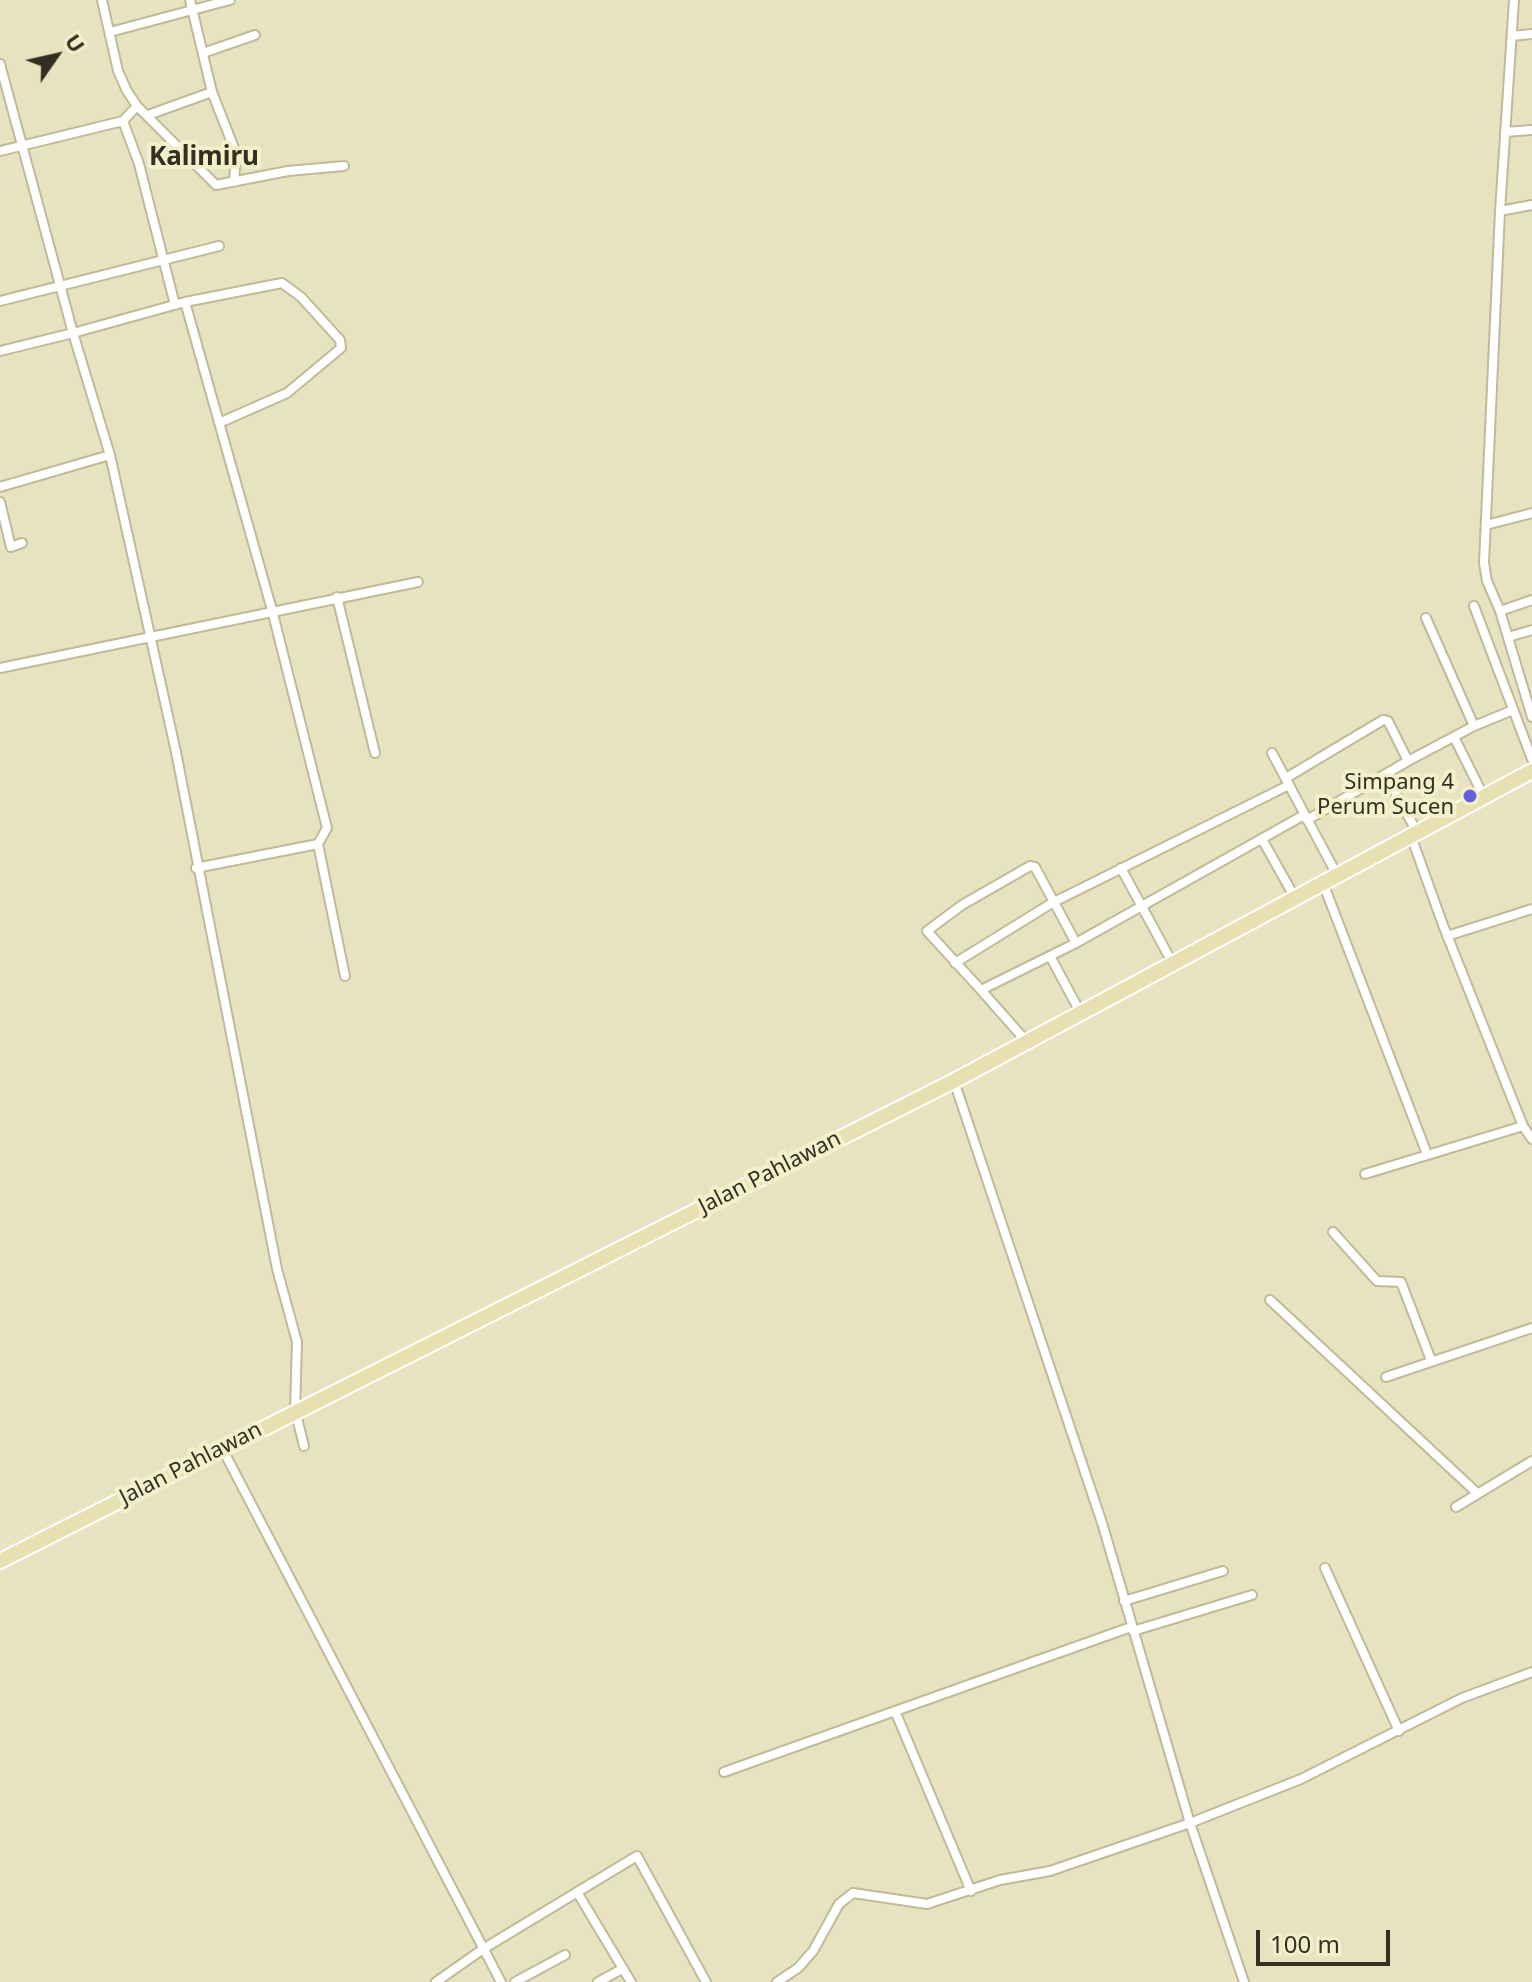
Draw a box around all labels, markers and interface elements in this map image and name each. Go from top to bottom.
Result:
north arrow [16,16,96,96]
text: U [59,27,93,58]
district label: Kalimiru [149,142,259,174]
place label: Simpang 4 Perum Sucen [1317,770,1454,822]
marker: Simpang 4 Perum Sucen [1461,787,1479,805]
street label: Jalan Pahlawan [694,1126,846,1220]
street label: Jalan Pahlawan [115,1417,267,1511]
scale bar [1260,1914,1394,1964]
text: 100 m [1270,1927,1340,1960]

